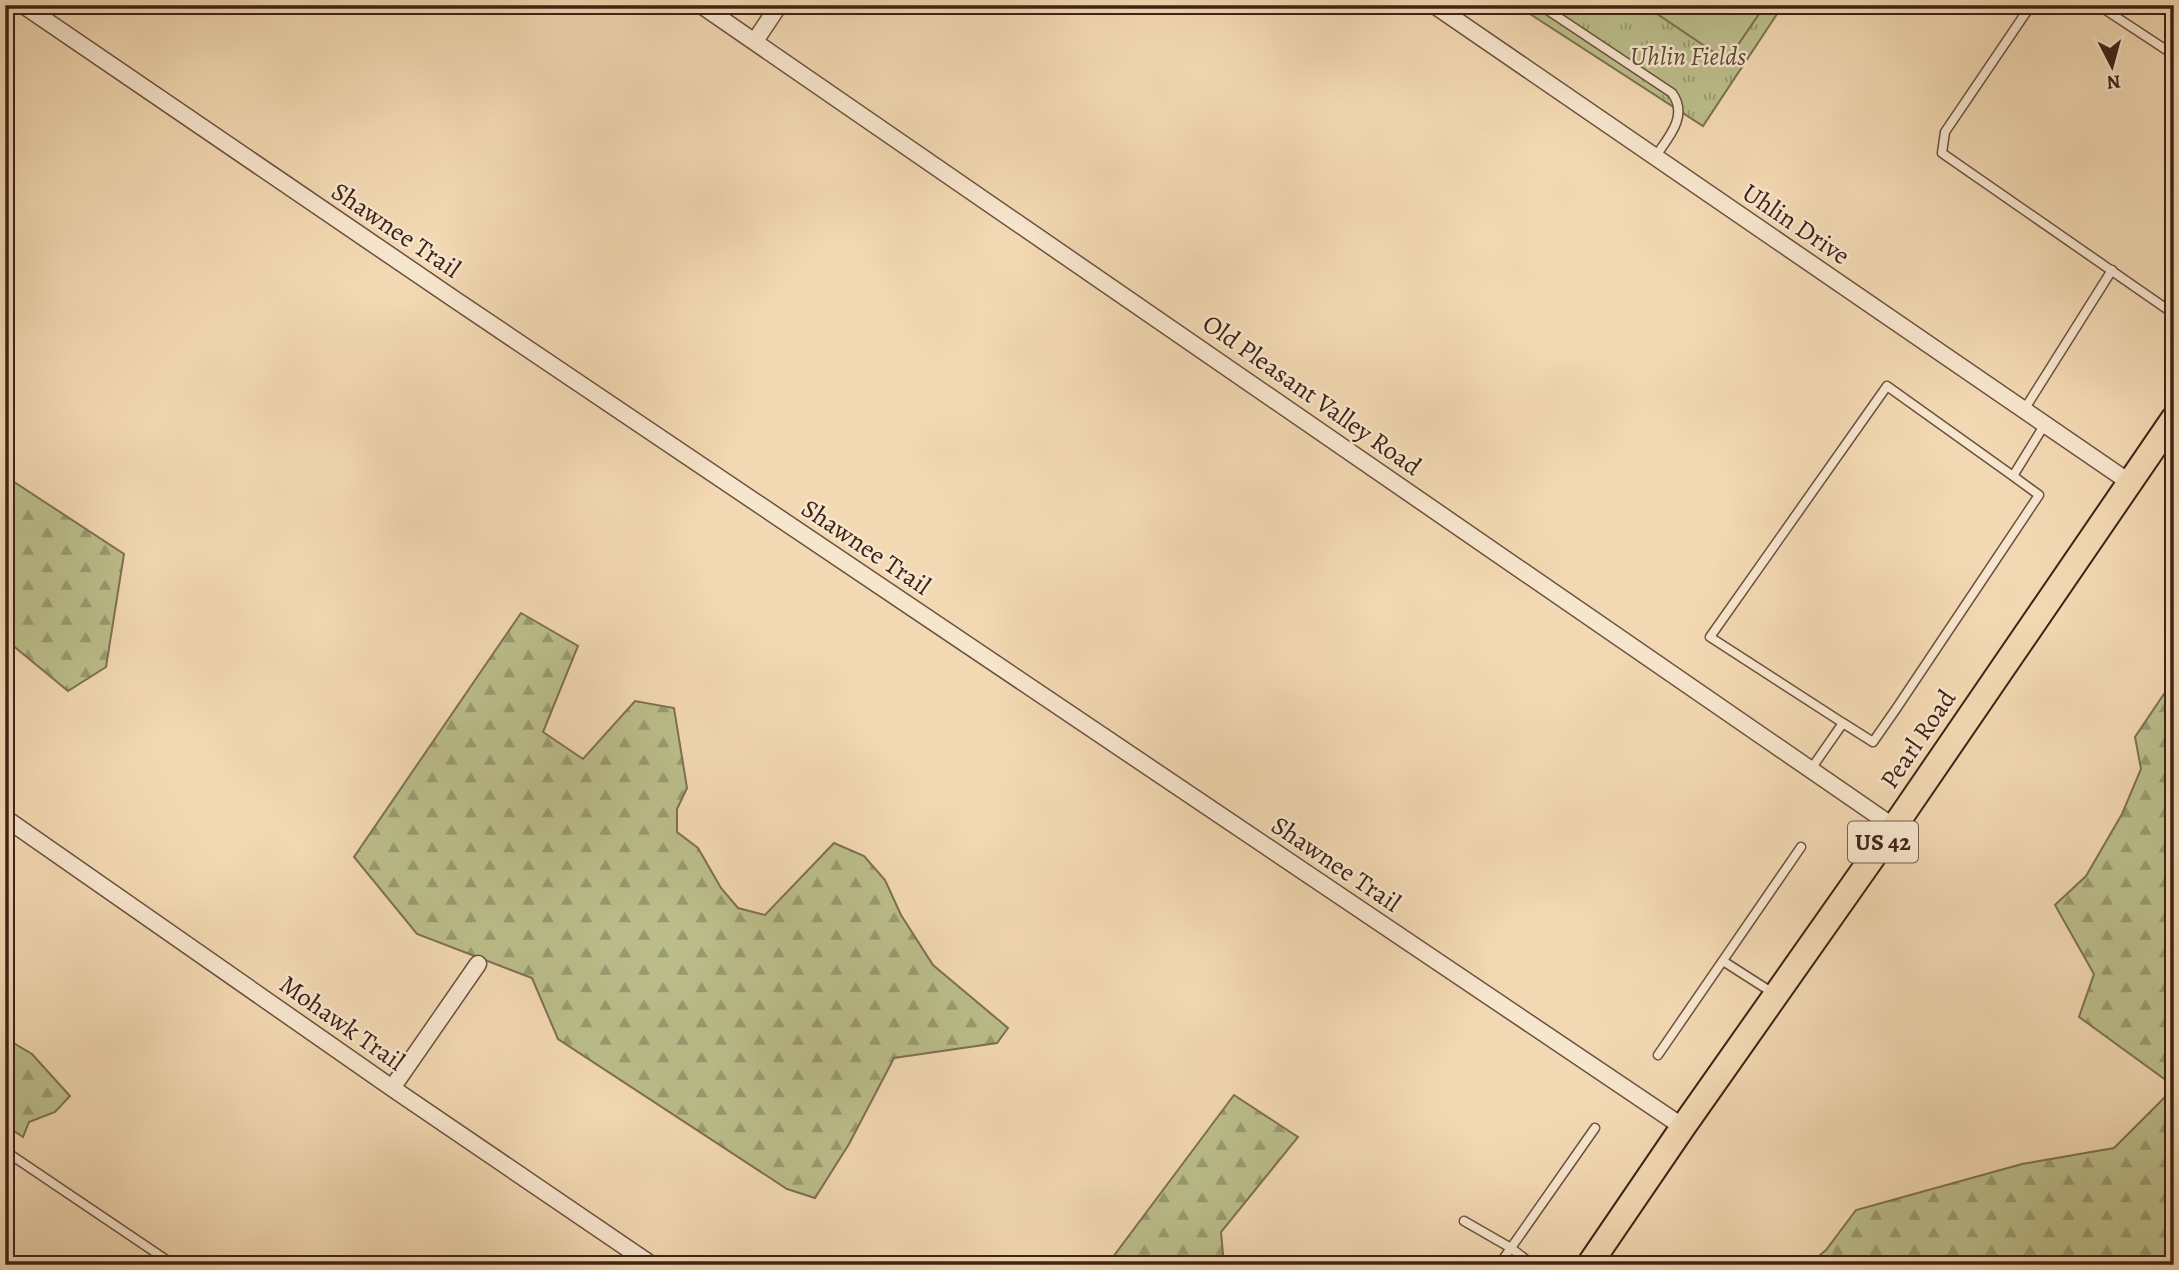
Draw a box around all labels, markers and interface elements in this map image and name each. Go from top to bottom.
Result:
north arrow [2078,32,2148,102]
park label: Uhlin Fields [1630,39,1746,74]
text: N [2105,68,2122,96]
street label: Shawnee Trail [324,174,468,286]
street label: Uhlin Drive [1735,175,1857,273]
street label: Old Pleasant Valley Road [1196,306,1428,484]
street label: Shawnee Trail [794,491,938,603]
street label: Pearl Road [1872,683,1964,795]
street label: Shawnee Trail [1264,808,1408,920]
road number: US 42 [1848,822,1918,862]
street label: Mohawk Trail [272,967,412,1079]

